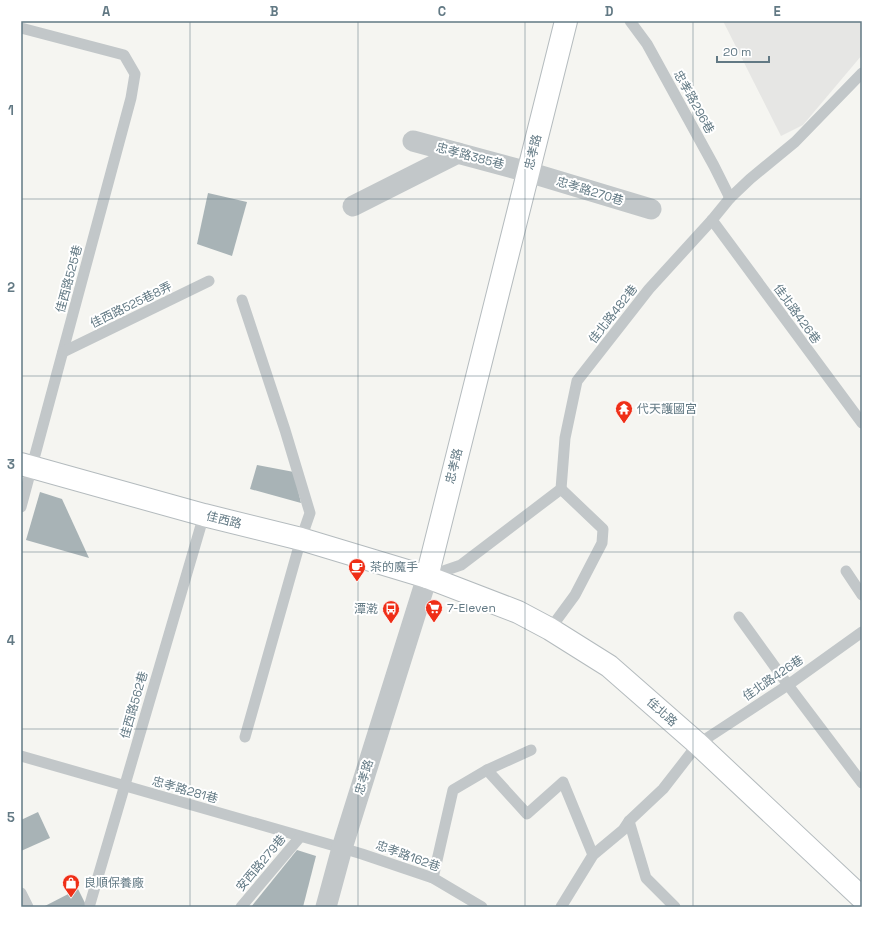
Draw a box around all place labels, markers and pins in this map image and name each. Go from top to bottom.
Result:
temple icon: 代天護國宮 [614,399,634,424]
place label: 代天護國宮 [637,401,697,417]
cafe icon: 茶的魔手 [347,557,367,582]
place label: 茶的魔手 [370,559,418,575]
supermarket icon: 7-Eleven [424,598,444,623]
bus stop icon: 潭漧 [381,599,401,624]
place label: 7-Eleven [447,600,496,616]
place label: 潭漧 [354,601,378,617]
shop icon: 良順保養廠 [61,873,81,898]
place label: 良順保養廠 [84,875,144,891]

